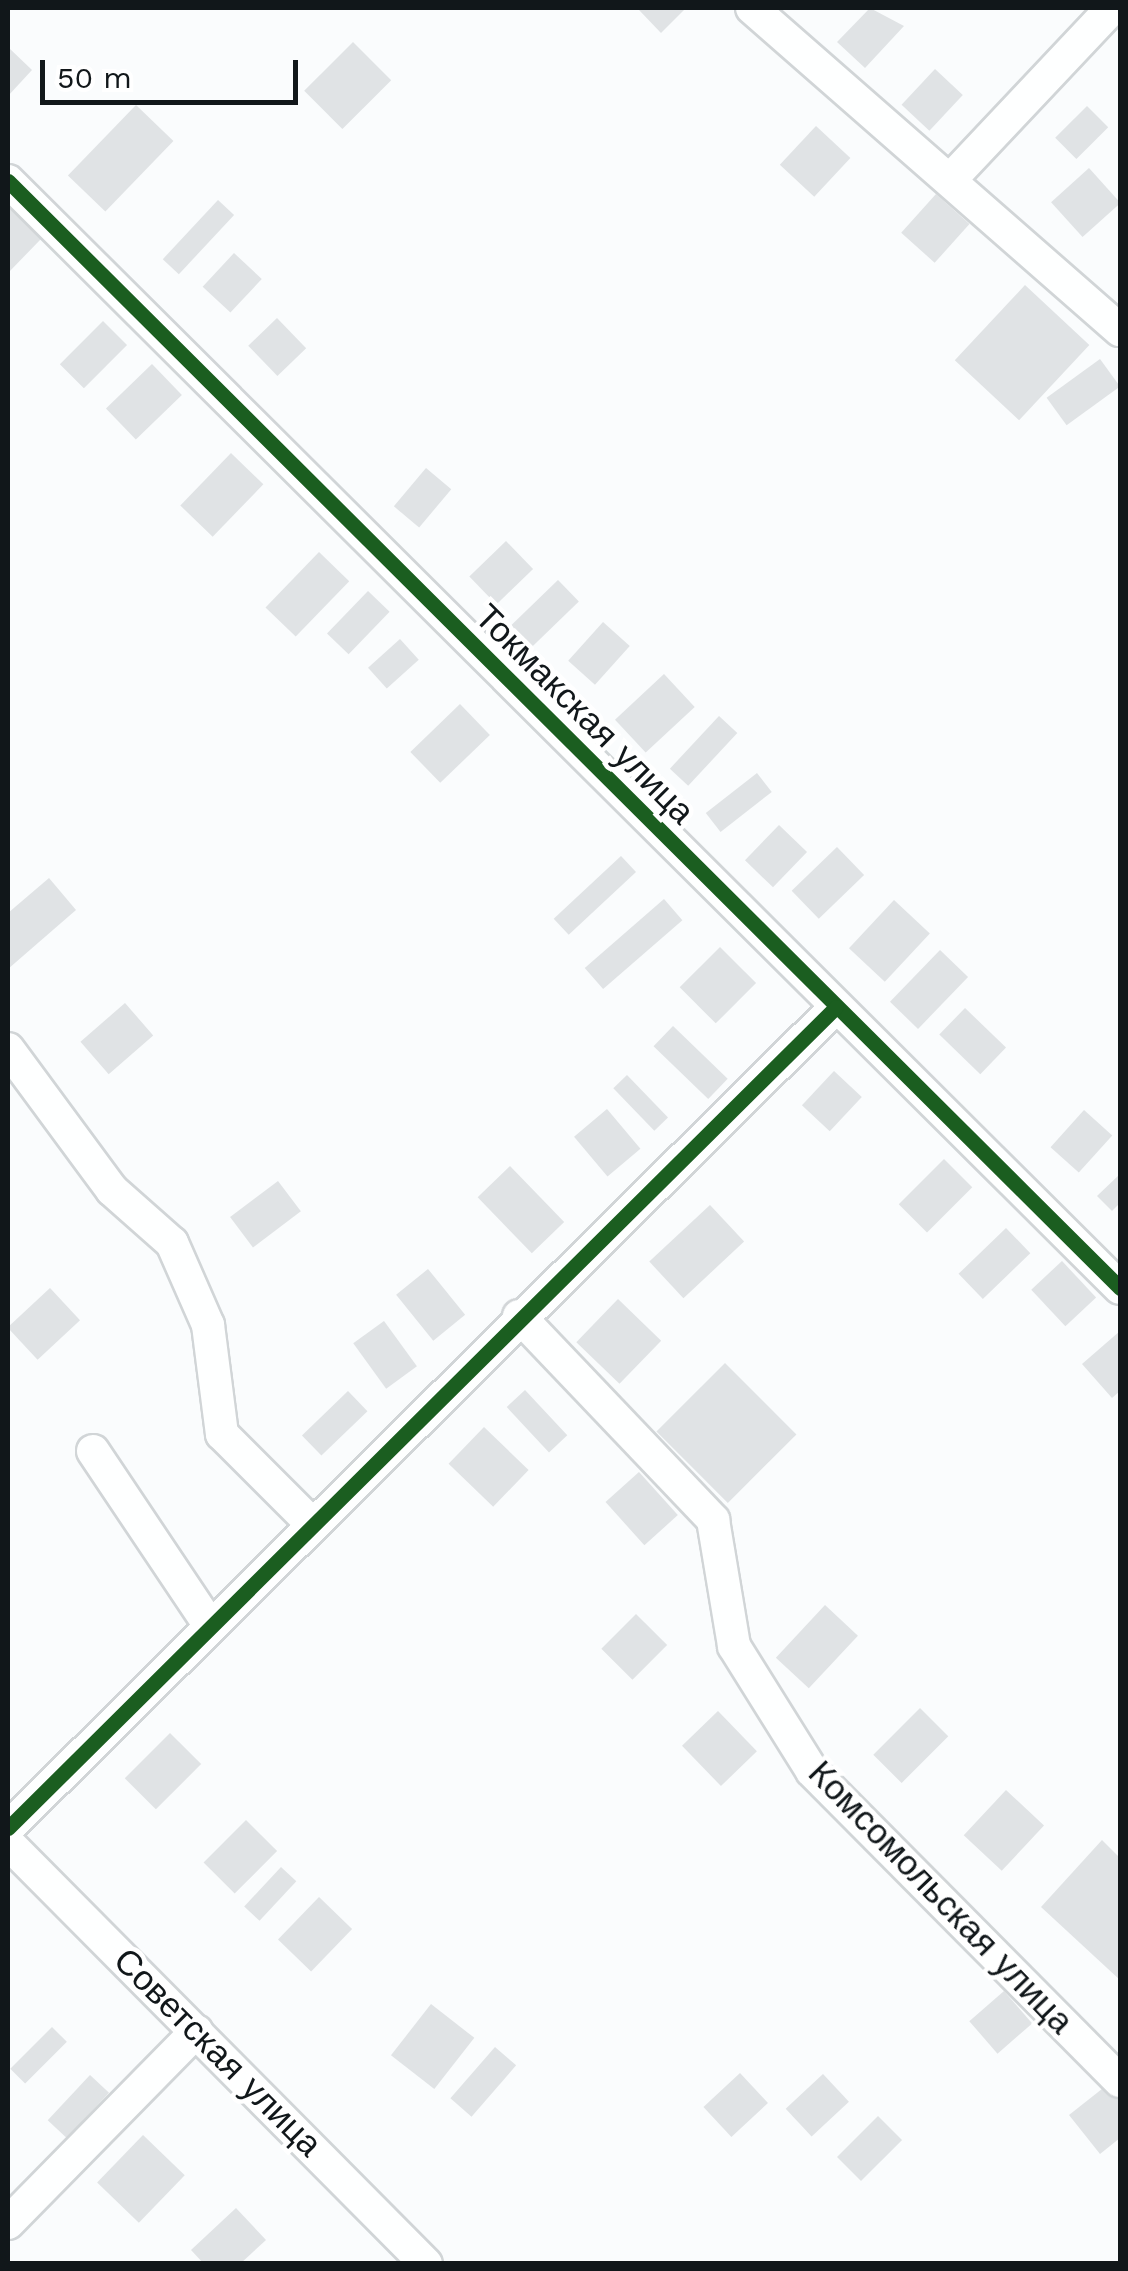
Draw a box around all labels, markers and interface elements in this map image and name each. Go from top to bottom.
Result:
scale bar [45,40,302,102]
text: 50 m [57,60,132,95]
street label: Токмакская улица [467,596,703,832]
street label: Комсомольская улица [800,1752,1082,2042]
street label: Советская улица [105,1939,331,2165]

